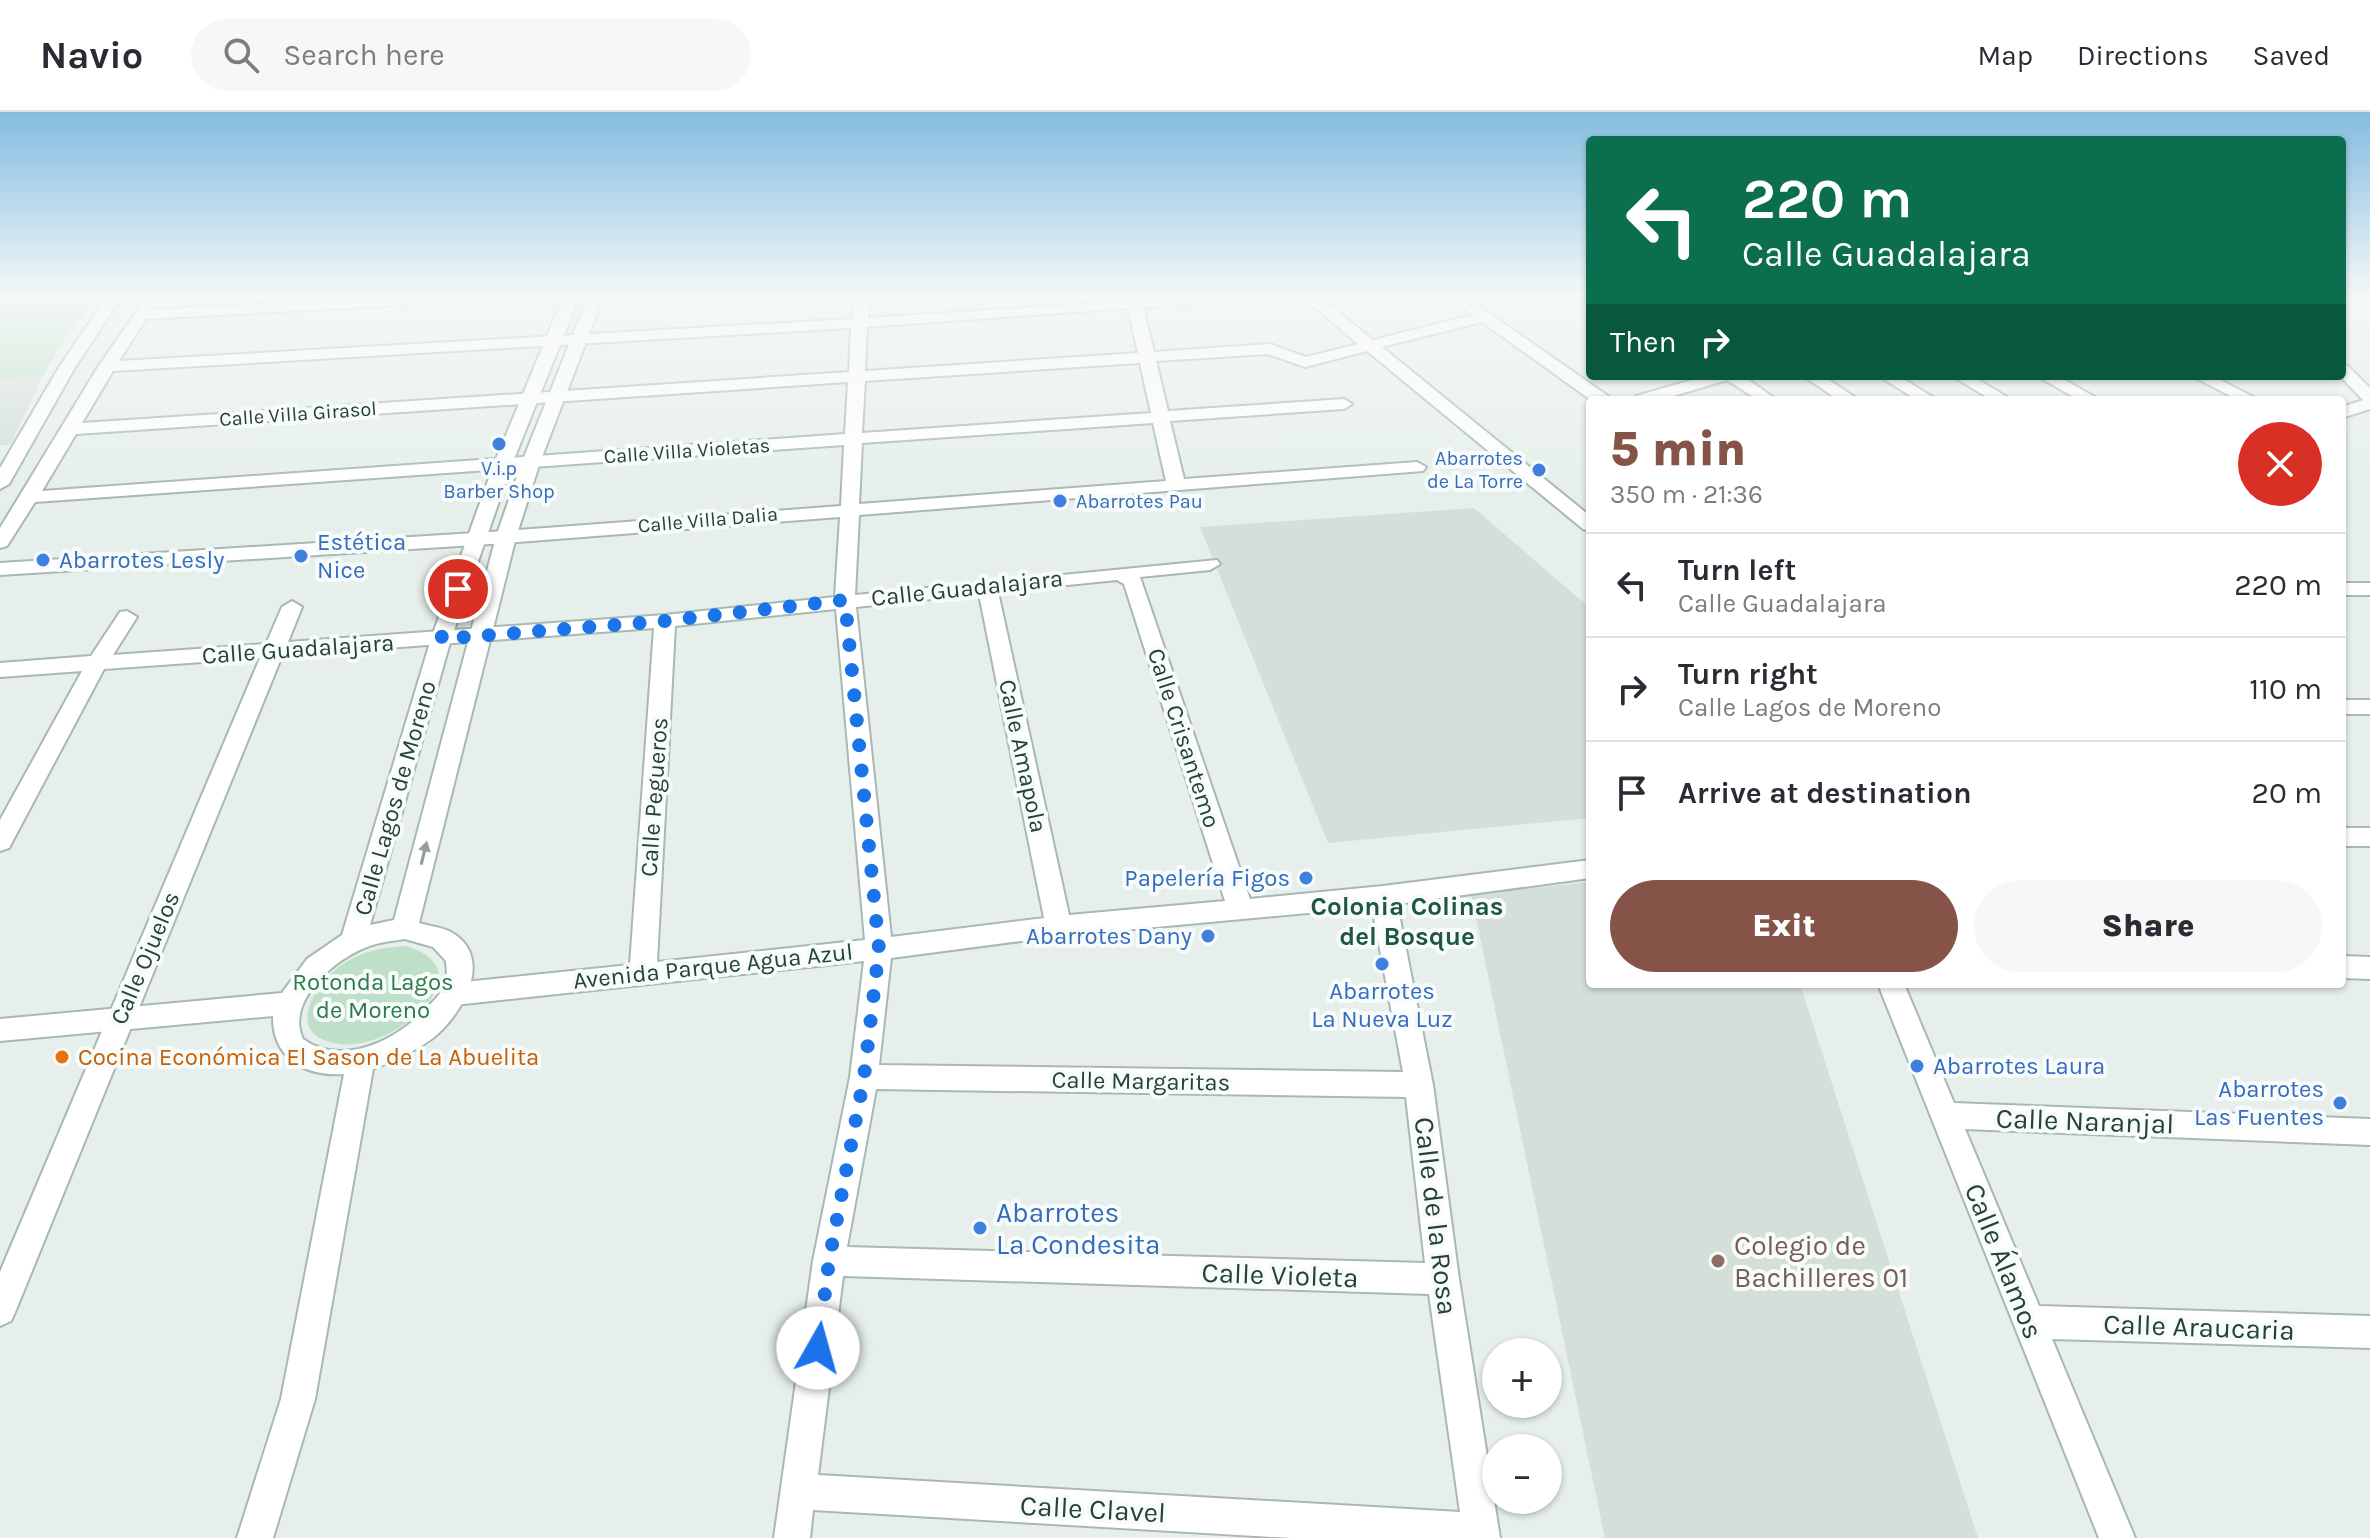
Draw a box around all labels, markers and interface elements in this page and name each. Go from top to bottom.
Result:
search box [191,19,751,91]
text: Navio [40,33,143,78]
icon: search [219,33,263,77]
text: Search here [283,37,445,73]
text: Map [1978,39,2033,72]
text: Directions [2077,39,2209,72]
text: Saved [2253,39,2330,72]
text: 220 m [1742,166,1913,231]
icon: left [1610,168,1714,272]
text: Calle Guadalajara [1742,233,2031,275]
icon: right [1693,320,1737,364]
text: Then [1610,324,1677,360]
street label: Calle Villa Girasol [218,397,378,431]
text: 5 min [1610,421,1746,477]
button: close [2238,422,2322,506]
street label: Calle Villa Violetas [603,434,771,468]
marker: V.i.p Barber Shop [490,435,508,453]
place label: Abarrotes de La Torre [1427,447,1523,493]
place label: V.i.p Barber Shop [443,457,555,503]
marker: Abarrotes de La Torre [1530,461,1548,479]
text: 350 m · 21:36 [1610,479,1763,510]
place label: Abarrotes Pau [1076,490,1203,513]
marker: Abarrotes Pau [1051,492,1069,510]
street label: Calle Villa Dalia [637,502,779,538]
place label: Estética Nice [317,528,406,584]
place label: Abarrotes Lesly [59,546,224,574]
marker: Estética Nice [292,547,310,565]
marker: Abarrotes Lesly [34,551,52,569]
text: Turn left [1678,552,1796,588]
pin [424,555,492,623]
icon: left [1610,563,1654,607]
street label: Calle Guadalajara [870,564,1064,612]
icon: arrive [436,567,480,611]
text: 220 m [2234,567,2322,603]
text: Calle Guadalajara [1678,588,1887,619]
street label: Calle Guadalajara [201,628,395,670]
street label: Calle Crisantemo [1142,645,1226,831]
text: Turn right [1678,656,1818,692]
icon: right [1610,667,1654,711]
text: 110 m [2249,671,2322,707]
street label: Calle Lagos de Moreno [348,677,442,919]
street label: Calle Amapola [993,677,1053,835]
text: Calle Lagos de Moreno [1678,692,1941,723]
street label: Calle Pegueros [634,716,674,878]
icon: arrive [1610,771,1654,815]
text: Arrive at destination [1678,775,1972,811]
text: 20 m [2252,775,2322,811]
one-way arrow [419,841,431,866]
place label: Papelería Figos [1124,864,1290,892]
marker: Papelería Figos [1297,869,1315,887]
button: Exit [1610,880,1958,972]
button: Share [1974,880,2322,972]
street label: Calle Ojuelos [104,887,186,1029]
district label: Colonia Colinas del Bosque [1310,891,1504,952]
place label: Abarrotes Dany [1026,922,1192,950]
marker: Abarrotes Dany [1199,927,1217,945]
street label: Avenida Parque Agua Azul [572,937,854,995]
marker: Abarrotes La Nueva Luz [1373,955,1391,973]
park label: Rotonda Lagos de Moreno [292,968,454,1024]
place label: Abarrotes La Nueva Luz [1311,977,1453,1033]
place label: Cocina Económica El Sason de La Abuelita [78,1043,539,1071]
marker: Cocina Económica El Sason de La Abuelita [53,1048,71,1066]
place label: Abarrotes Laura [1933,1052,2105,1080]
marker: Abarrotes Laura [1908,1057,1926,1075]
street label: Calle Margaritas [1051,1065,1231,1097]
place label: Abarrotes Las Fuentes [2194,1075,2324,1131]
marker: Abarrotes Las Fuentes [2331,1094,2349,1112]
street label: Calle Naranjal [1995,1101,2175,1141]
street label: Calle de la Rosa [1407,1115,1465,1317]
street label: Calle Álamos [1958,1178,2051,1344]
place label: Abarrotes La Condesita [996,1196,1161,1261]
marker: Abarrotes La Condesita [971,1219,989,1237]
place label: Colegio de Bachilleres 01 [1734,1229,1908,1294]
marker: Colegio de Bachilleres 01 [1709,1252,1727,1270]
street label: Calle Violeta [1201,1256,1359,1294]
position arrow [776,1306,860,1390]
street label: Calle Araucaria [2103,1307,2295,1347]
map controls [1482,1338,1562,1514]
button: + [1482,1338,1562,1418]
button: − [1482,1434,1562,1514]
street label: Calle Clavel [1019,1489,1167,1529]

